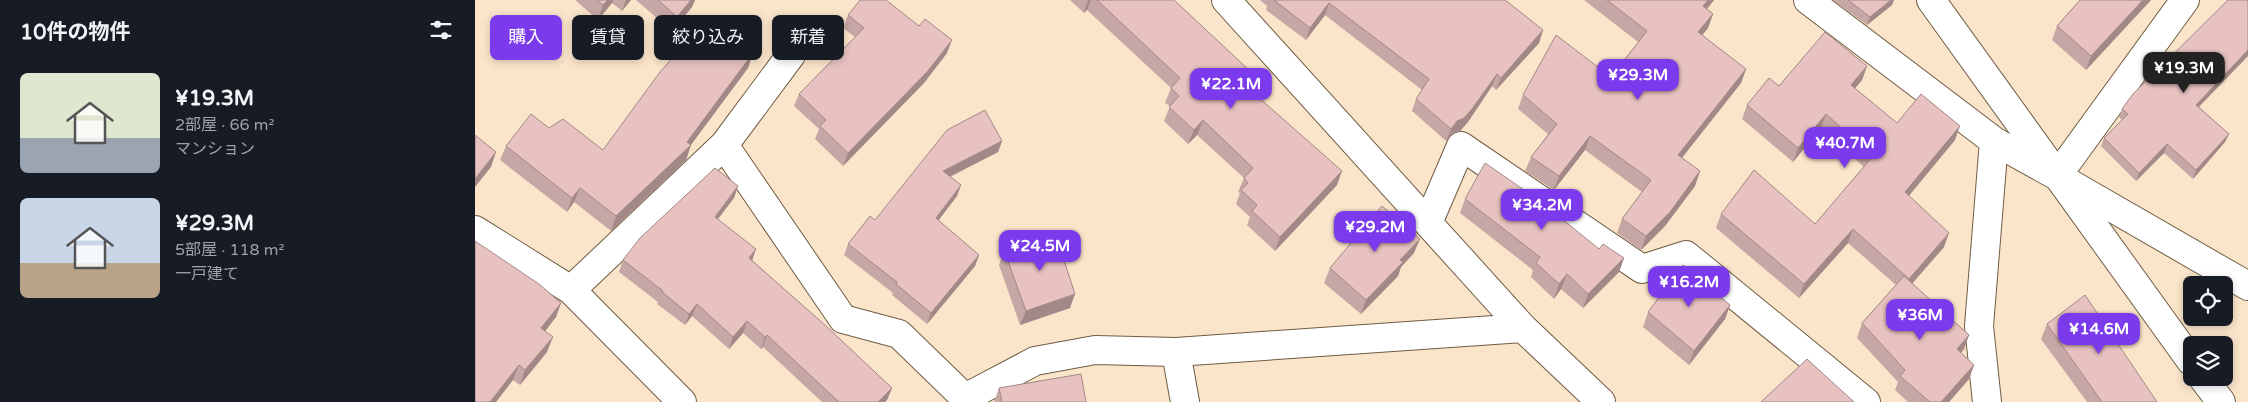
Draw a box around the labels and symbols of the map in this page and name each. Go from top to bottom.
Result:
pin: ¥19.3M [2143,52,2225,94]
pin: ¥29.3M [1597,58,1679,101]
pin: ¥22.1M [1190,68,1272,110]
pin: ¥40.7M [1804,126,1886,169]
pin: ¥34.2M [1501,188,1583,231]
pin: ¥29.2M [1334,210,1416,253]
pin: ¥24.5M [999,230,1081,272]
pin: ¥16.2M [1648,266,1730,308]
pin: ¥36M [1890,298,1950,341]
pin: ¥14.6M [2058,312,2140,355]

